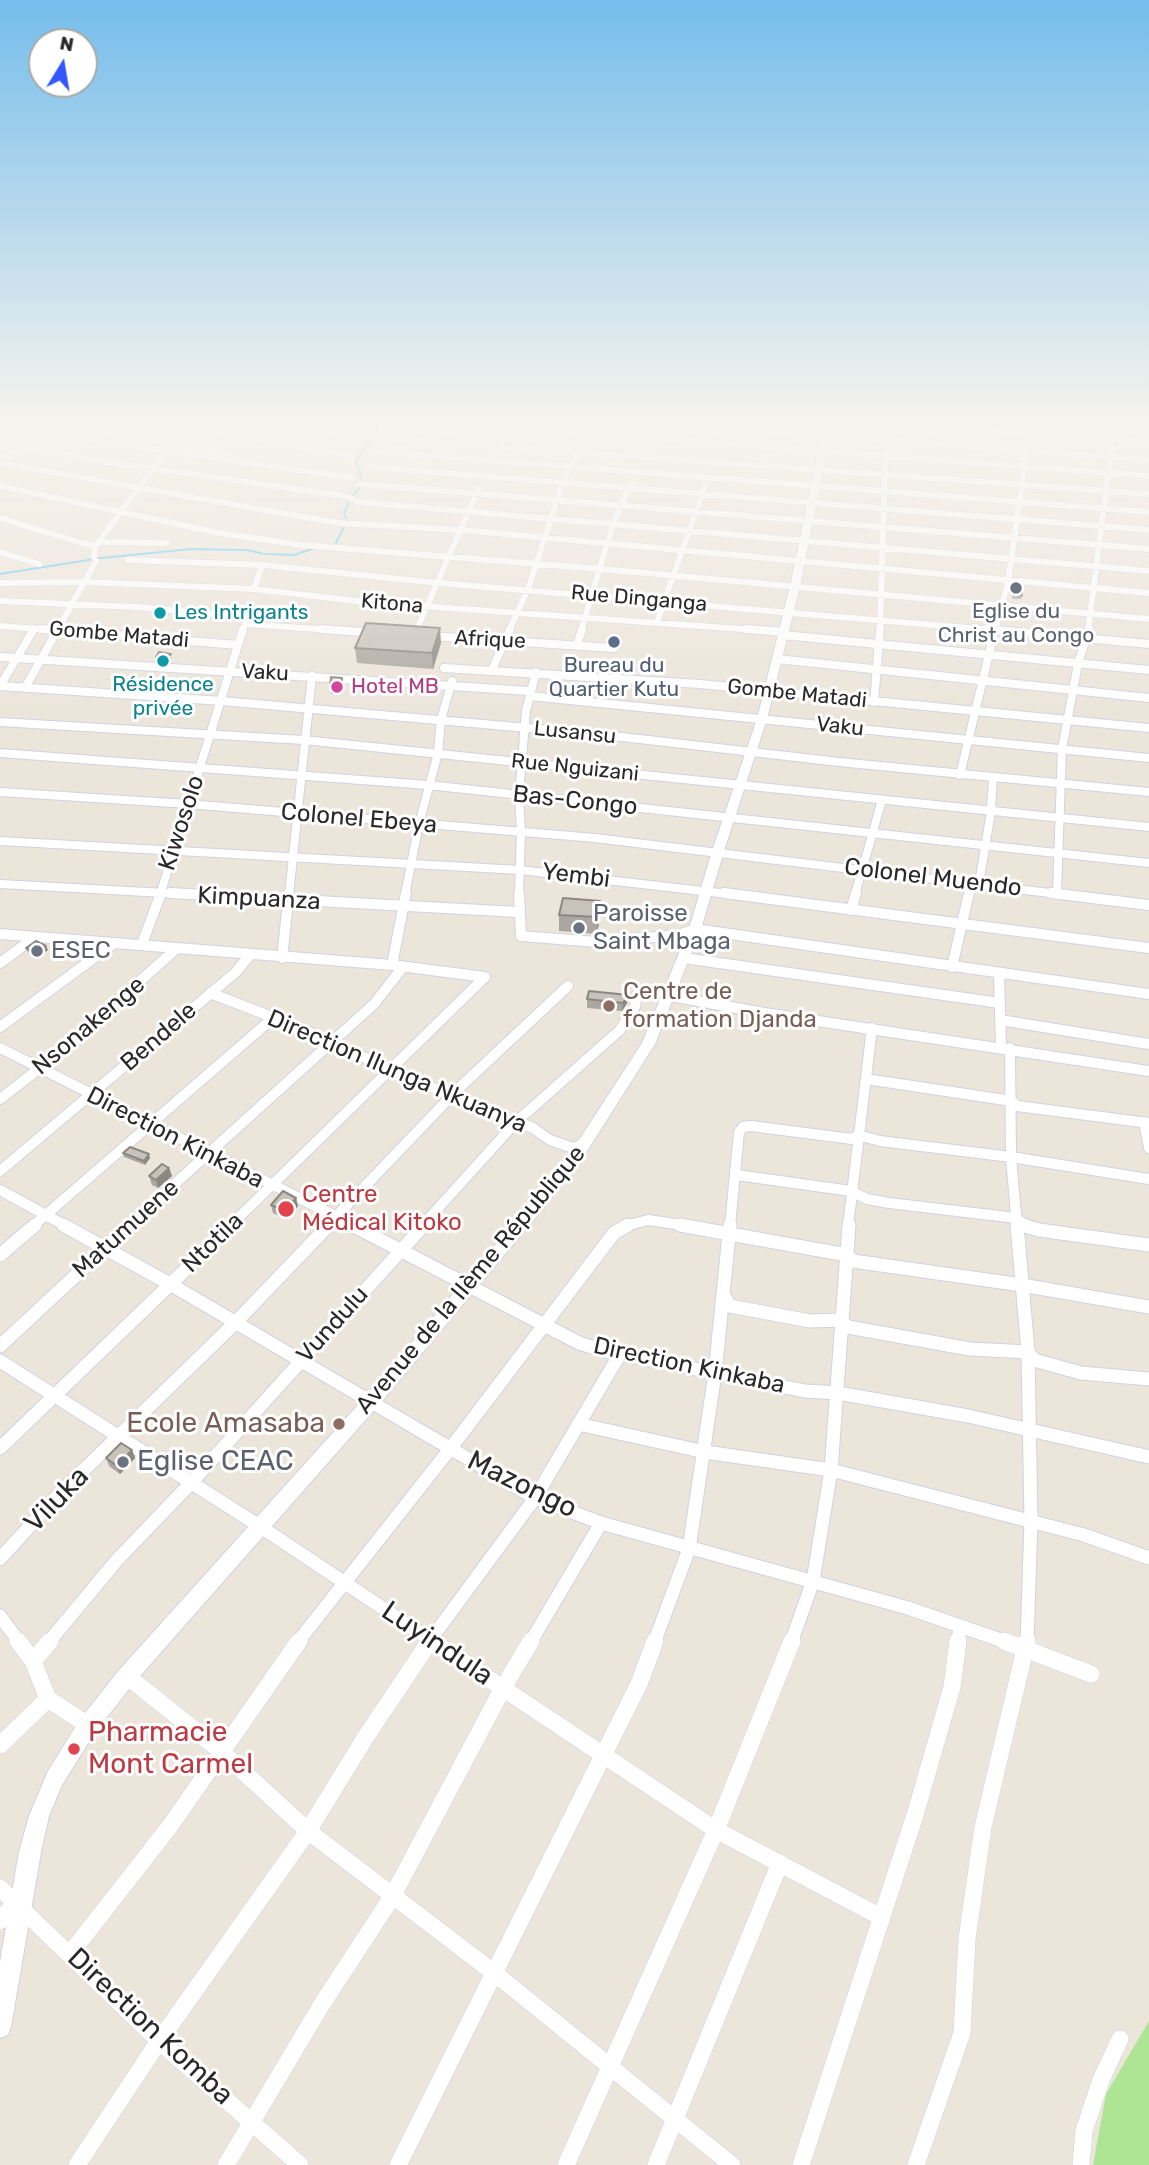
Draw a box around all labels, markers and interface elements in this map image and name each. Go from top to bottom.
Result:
north arrow [28,28,98,98]
text: N [58,31,76,56]
street label: Rue Dinganga [570,580,708,618]
marker: Eglise du Christ au Congo [1008,580,1024,596]
street label: Kitona [360,589,424,619]
place label: Eglise du Christ au Congo [938,599,1094,649]
place label: Les Intrigants [174,600,308,626]
marker: Les Intrigants [152,605,168,621]
street label: Gombe Matadi [48,616,190,654]
street label: Afrique [454,626,526,654]
marker: Bureau du Quartier Kutu [606,634,622,650]
marker: Résidence privée [155,653,171,669]
place label: Bureau du Quartier Kutu [549,653,679,703]
street label: Vaku [241,659,289,687]
place label: Résidence privée [112,672,214,722]
place label: Hotel MB [351,674,439,700]
street label: Gombe Matadi [726,674,868,714]
marker: Hotel MB [329,679,345,695]
street label: Vaku [815,712,865,742]
street label: Lusansu [533,716,617,750]
street label: Rue Nguizani [510,749,640,787]
street label: Kiwosolo [153,772,211,874]
street label: Bas-Congo [511,780,639,822]
street label: Colonel Ebeya [280,798,438,840]
street label: Colonel Muendo [843,853,1023,903]
street label: Yembi [540,858,612,894]
street label: Kimpuanza [197,881,321,917]
place label: Paroisse Saint Mbaga [593,900,731,956]
marker: Paroisse Saint Mbaga [571,920,587,936]
place label: ESEC [51,937,111,965]
marker: ESEC [29,943,45,959]
street label: Nsonakenge [27,971,151,1081]
place label: Centre de formation Djanda [623,978,817,1034]
street label: Bendele [115,996,203,1078]
marker: Centre de formation Djanda [601,998,617,1014]
street label: Direction Ilunga Nkuanya [263,1004,531,1140]
street label: Direction Kinkaba [82,1081,268,1195]
street label: Avenue de la IIème République [350,1140,592,1420]
street label: Matumuene [67,1174,185,1284]
place label: Centre Médical Kitoko [302,1181,462,1237]
marker: Centre Médical Kitoko [276,1199,296,1219]
street label: Ntotila [176,1207,250,1279]
street label: Vundulu [291,1281,375,1369]
street label: Direction Kinkaba [591,1332,787,1400]
place label: Ecole Amasaba [126,1407,325,1441]
marker: Ecole Amasaba [331,1416,347,1432]
street label: Mazongo [462,1444,582,1526]
place label: Eglise CEAC [137,1445,294,1479]
marker: Eglise CEAC [115,1454,131,1470]
street label: Viluka [18,1460,96,1540]
street label: Luyindula [375,1595,499,1693]
place label: Pharmacie Mont Carmel [88,1716,253,1782]
marker: Pharmacie Mont Carmel [66,1741,82,1757]
street label: Direction Komba [60,1942,240,2112]

